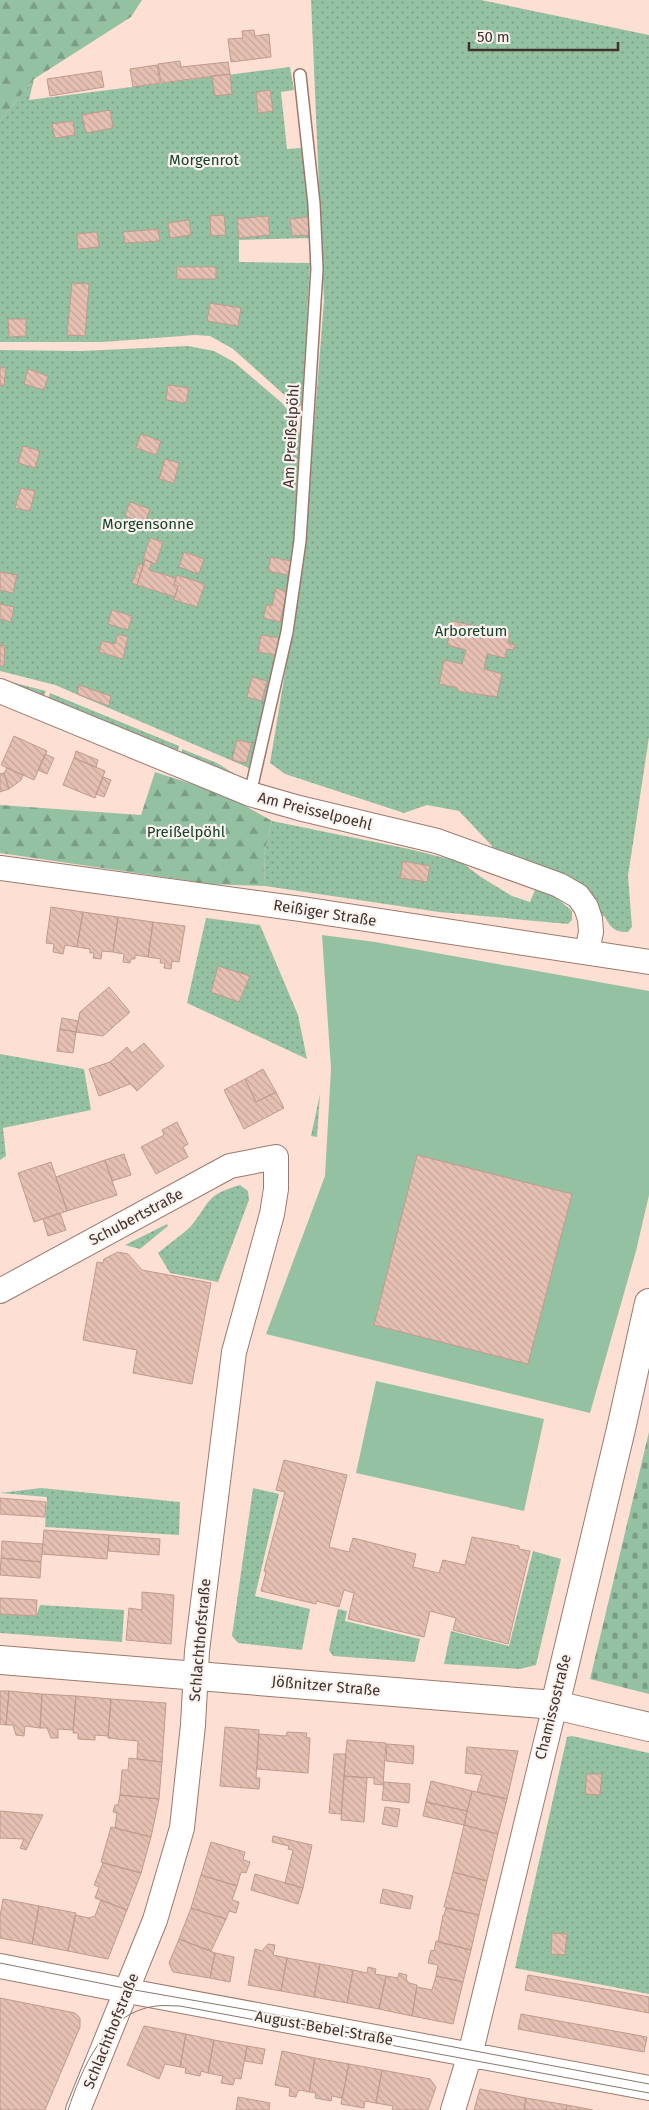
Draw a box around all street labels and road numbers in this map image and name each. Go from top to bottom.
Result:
street label: Am Preißelpöhl [279,383,303,488]
street label: Am Preisselpoehl [256,788,375,834]
street label: Reißiger Straße [272,896,378,930]
street label: Schubertstraße [86,1185,186,1249]
street label: Schlachthofstraße [186,1578,214,1702]
street label: Chamissostraße [531,1653,575,1761]
street label: Jößnitzer Straße [271,1672,381,1700]
street label: Schlachthofstraße [80,1970,142,2092]
street label: August-Bebel-Straße [254,2007,394,2049]

